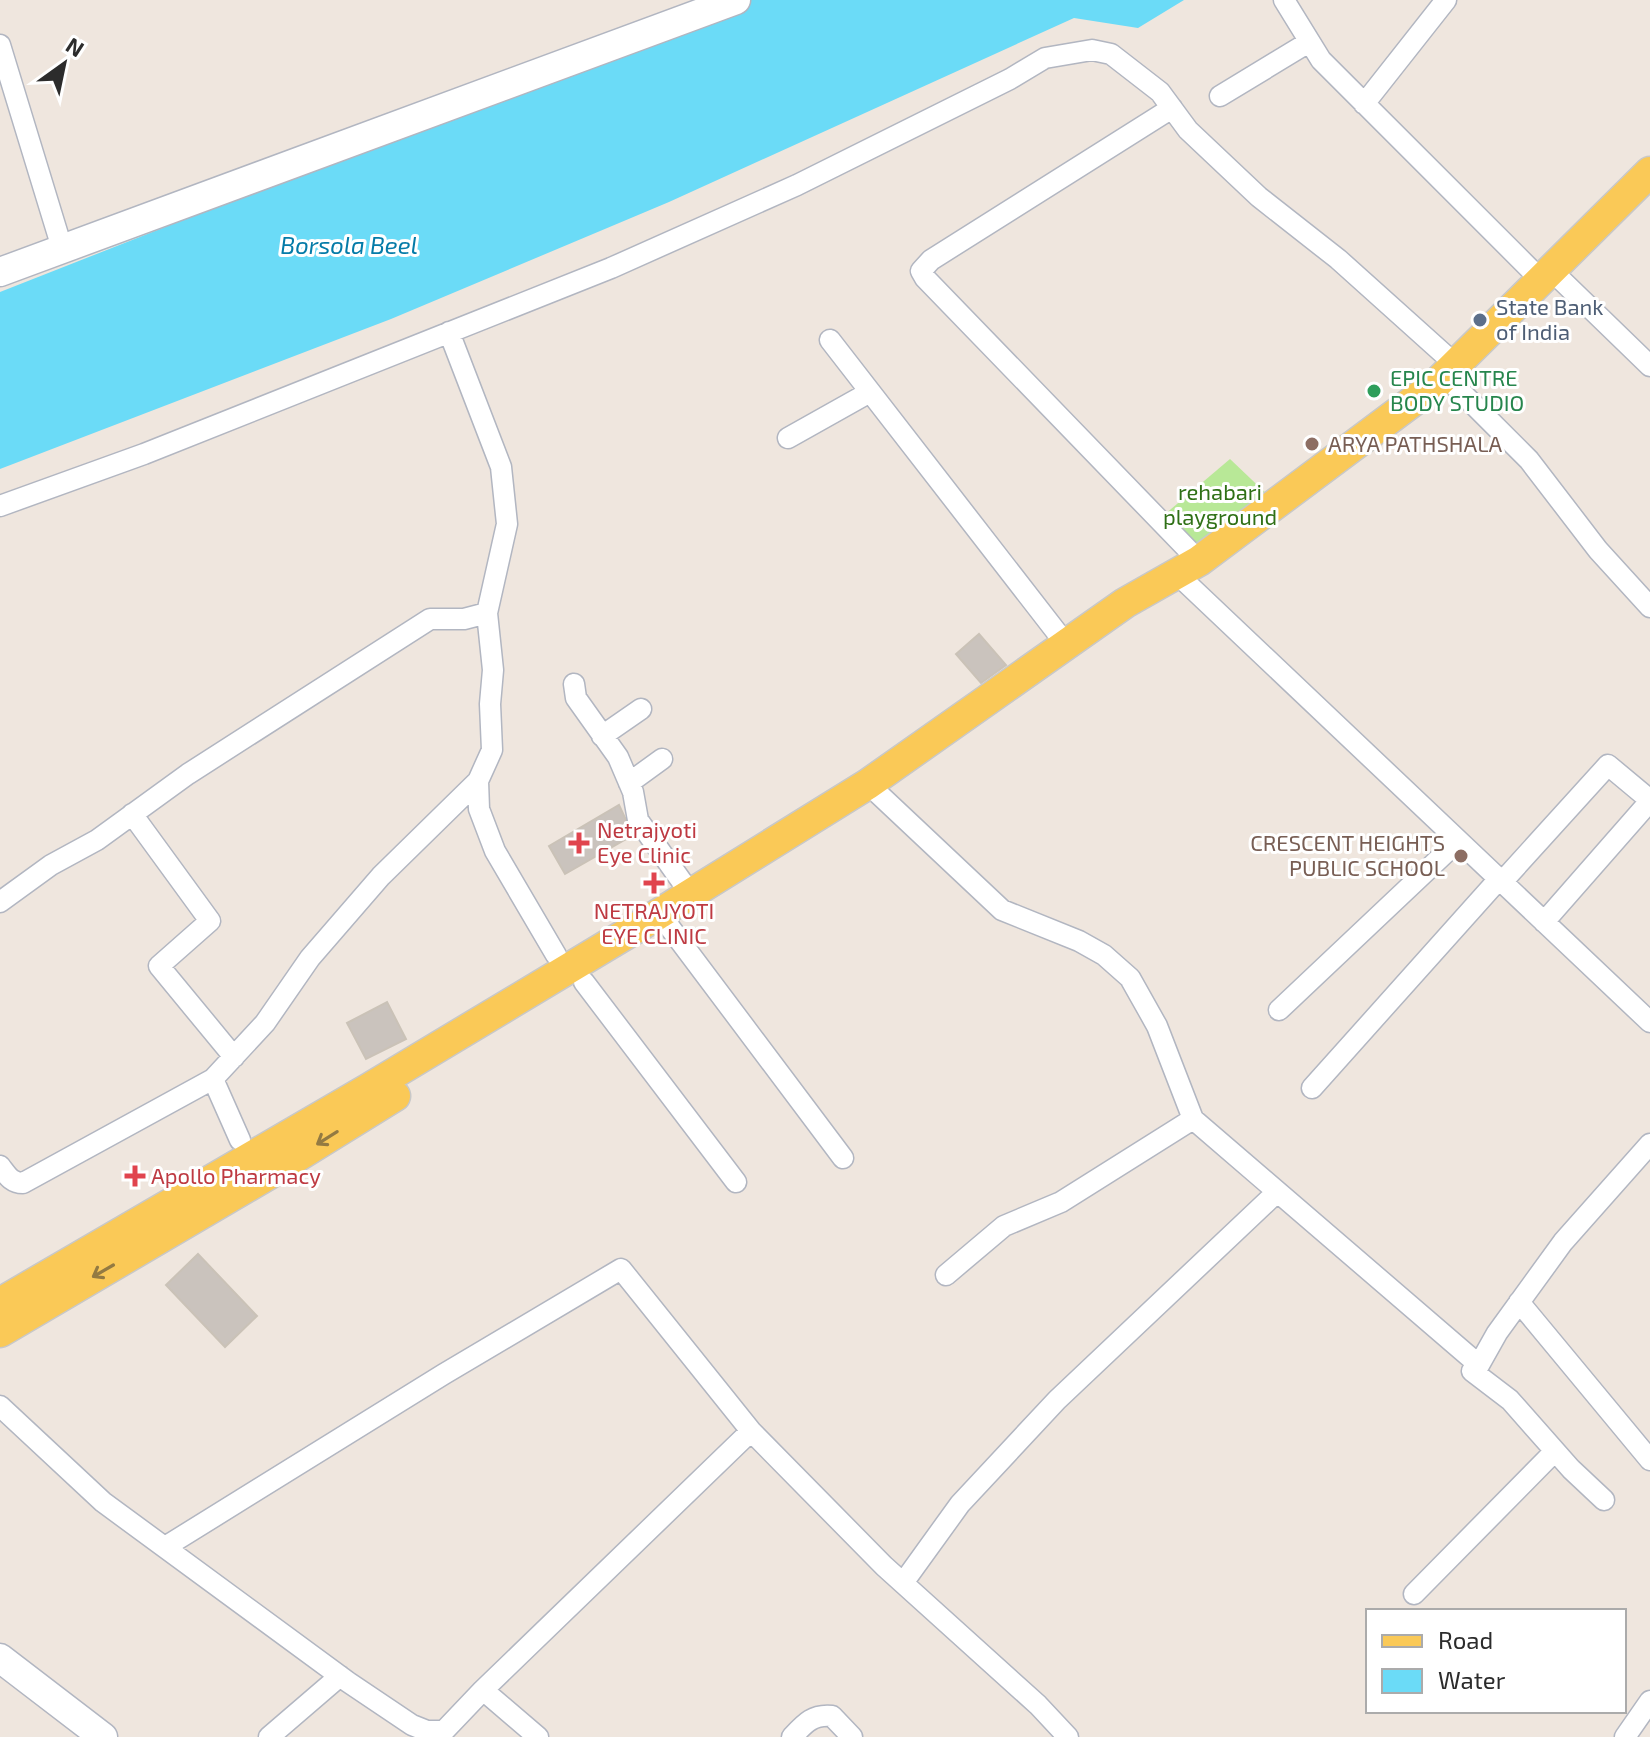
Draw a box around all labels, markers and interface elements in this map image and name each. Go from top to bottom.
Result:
north arrow [24,24,104,104]
text: N [62,31,89,62]
water label: Borsola Beel [280,230,418,259]
place label: State Bank of India [1496,293,1603,344]
marker: State Bank of India [1471,311,1489,329]
place label: EPIC CENTRE BODY STUDIO [1390,364,1524,415]
marker: EPIC CENTRE BODY STUDIO [1365,382,1383,400]
place label: ARYA PATHSHALA [1328,430,1503,456]
marker: ARYA PATHSHALA [1303,435,1321,453]
park label: rehabari playground [1163,478,1277,529]
place label: Netrajyoti Eye Clinic [597,816,697,867]
place label: CRESCENT HEIGHTS PUBLIC SCHOOL [1250,829,1445,880]
marker: Netrajyoti Eye Clinic [568,832,590,854]
marker: CRESCENT HEIGHTS PUBLIC SCHOOL [1452,847,1470,865]
marker: NETRAJYOTI EYE CLINIC [643,872,665,894]
place label: NETRAJYOTI EYE CLINIC [594,897,714,948]
one-way arrow [316,1131,339,1147]
place label: Apollo Pharmacy [151,1162,321,1188]
marker: Apollo Pharmacy [126,1167,144,1185]
one-way arrow [92,1263,115,1279]
legend [1366,1609,1626,1713]
text: Road [1438,1625,1493,1654]
text: Water [1438,1665,1506,1694]

